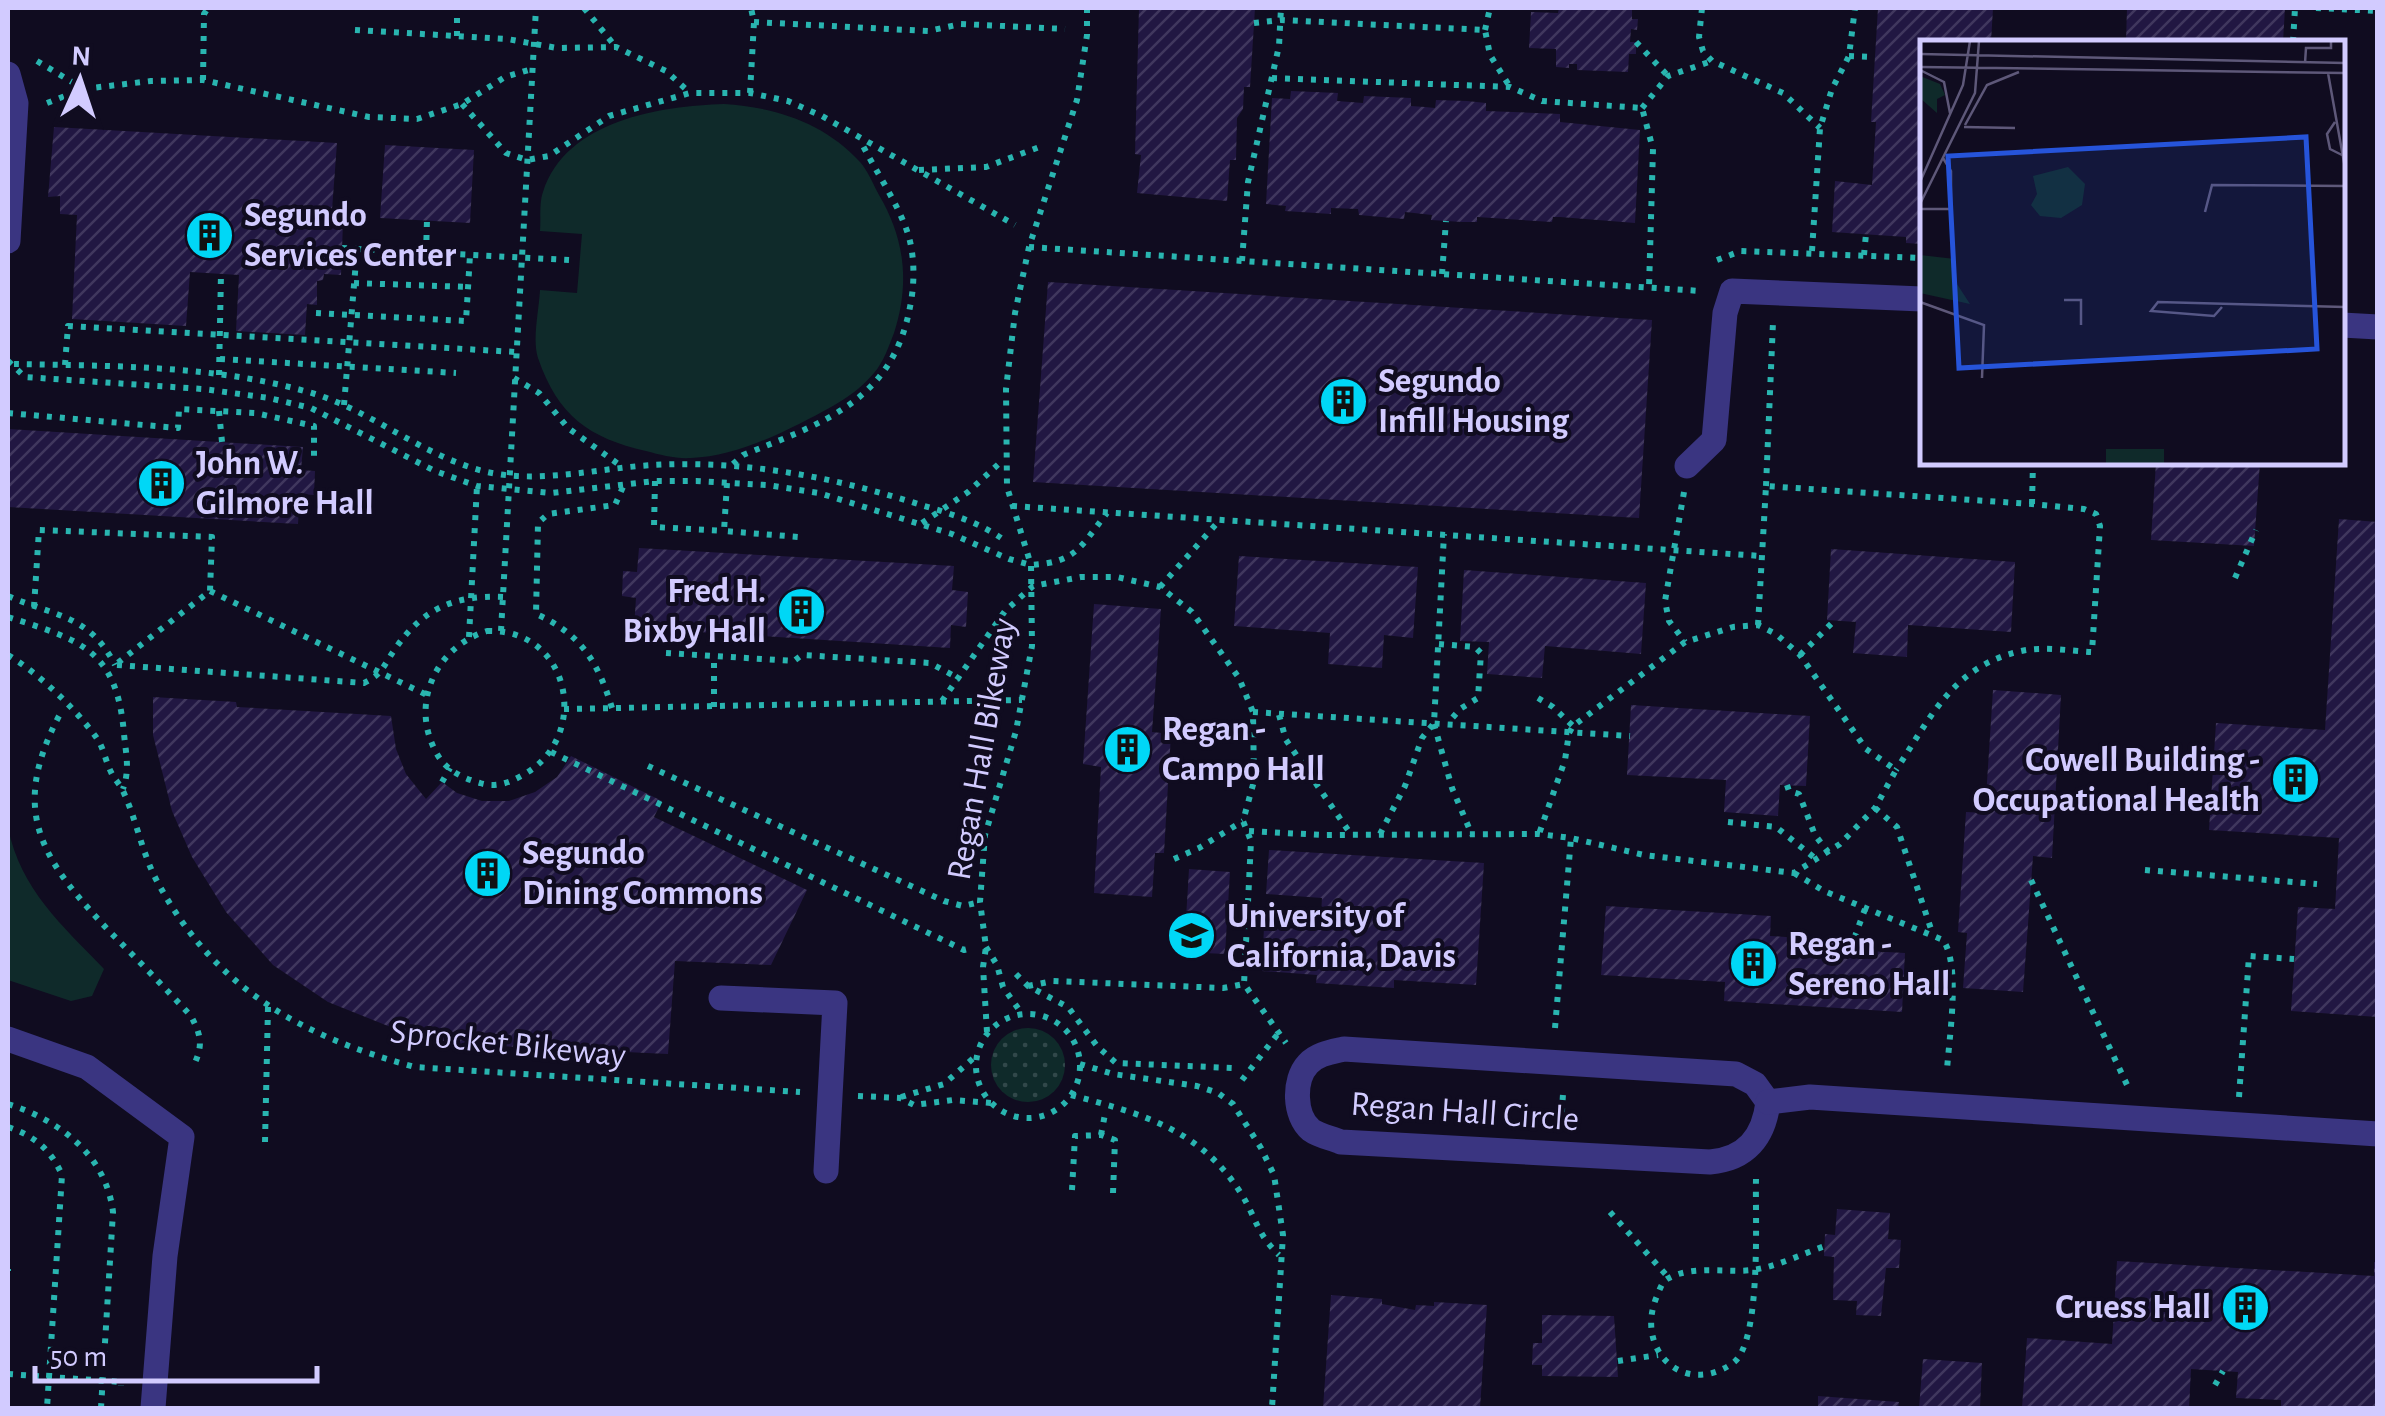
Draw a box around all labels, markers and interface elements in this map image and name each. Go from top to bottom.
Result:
north arrow [30,30,130,130]
inset map [1920,40,2345,465]
text: N [71,43,92,72]
place label: Segundo Services Center [244,198,456,273]
building icon: Segundo Services Center [183,209,235,261]
place label: Segundo Infill Housing [1378,364,1569,439]
building icon: Segundo Infill Housing [1317,375,1369,427]
place label: John W. Gilmore Hall [196,446,374,521]
building icon: John W. Gilmore Hall [135,457,187,509]
place label: Fred H. Bixby Hall [623,574,766,649]
building icon: Fred H. Bixby Hall [775,585,827,637]
street label: Regan Hall Bikeway [942,615,1022,883]
place label: Regan - Campo Hall [1162,712,1325,787]
building icon: Regan - Campo Hall [1101,723,1153,775]
place label: Cowell Building - Occupational Health [1973,743,2260,818]
building icon: Cowell Building - Occupational Health [2269,754,2321,806]
place label: Segundo Dining Commons [522,836,763,911]
building icon: Segundo Dining Commons [461,847,513,899]
place label: University of California, Davis [1227,899,1456,974]
school or university icon: University of California, Davis [1166,910,1218,962]
place label: Regan - Sereno Hall [1788,927,1950,1002]
building icon: Regan - Sereno Hall [1727,938,1779,990]
street label: Sprocket Bikeway [388,1014,628,1074]
street label: Regan Hall Circle [1350,1087,1580,1137]
building icon: Cruess Hall [2220,1281,2272,1333]
place label: Cruess Hall [2055,1290,2211,1325]
scale bar [35,1321,318,1383]
text: 50 m [50,1342,107,1372]

